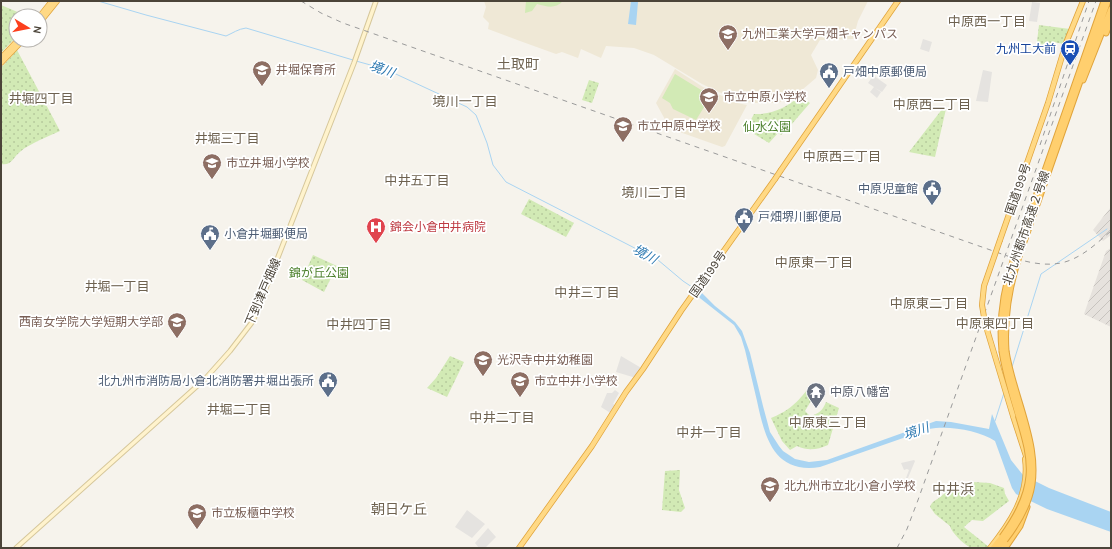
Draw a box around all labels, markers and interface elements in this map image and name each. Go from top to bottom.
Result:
north arrow [8,8,48,48]
district label: 中原西一丁目 [948,14,1026,29]
school or university icon: 九州工業大学戸畑キャンパス [717,23,739,51]
text: N [30,25,44,35]
place label: 九州工業大学戸畑キャンパス [742,27,898,41]
station icon: 九州工大前 [1059,38,1081,66]
place label: 九州工大前 [996,42,1056,56]
district label: 土取町 [497,56,539,73]
water label: 境川 [367,58,399,81]
school or university icon: 井堀保育所 [251,59,273,87]
public building icon: 戸畑中原郵便局 [818,61,840,89]
place label: 井堀保育所 [276,63,336,77]
place label: 戸畑中原郵便局 [843,65,927,79]
school or university icon: 市立中原小学校 [698,86,720,114]
place label: 市立中原小学校 [723,90,807,104]
district label: 井堀四丁目 [8,91,74,106]
district label: 境川一丁目 [432,94,498,109]
district label: 中原西二丁目 [893,97,971,112]
school or university icon: 市立中原中学校 [612,115,634,143]
place label: 市立中原中学校 [637,119,721,133]
park label: 仙水公園 [743,120,791,134]
district label: 井堀三丁目 [194,131,260,146]
district label: 中原西三丁目 [803,149,881,164]
school or university icon: 市立井堀小学校 [201,152,223,180]
place label: 市立井堀小学校 [226,156,310,170]
street label: 国道199号 [1003,161,1033,217]
street label: 北九州都市高速２号線 [1000,169,1052,287]
district label: 中井五丁目 [384,173,450,188]
public building icon: 中原児童館 [921,178,943,206]
place label: 中原児童館 [858,182,918,196]
district label: 境川二丁目 [621,185,687,200]
public building icon: 戸畑堺川郵便局 [733,206,755,234]
place label: 戸畑堺川郵便局 [758,210,842,224]
hospital icon: 錦会小倉中井病院 [365,216,387,244]
place label: 錦会小倉中井病院 [390,220,486,234]
public building icon: 小倉井堀郵便局 [199,223,221,251]
place label: 小倉井堀郵便局 [224,227,308,241]
water label: 境川 [630,241,662,268]
street label: 国道199号 [687,248,729,300]
district label: 中原東一丁目 [775,255,853,270]
street label: 下到津戸畑線 [242,256,284,328]
park label: 錦が丘公園 [289,266,349,280]
district label: 井堀一丁目 [84,279,150,294]
district label: 中井三丁目 [554,285,620,300]
district label: 中原東二丁目 [890,296,968,311]
school or university icon: 西南女学院大学短期大学部 [166,311,188,339]
place label: 西南女学院大学短期大学部 [19,315,163,329]
district label: 中原東四丁目 [956,316,1034,331]
district label: 中井四丁目 [326,317,392,332]
school or university icon: 光沢寺中井幼稚園 [472,349,494,377]
place label: 光沢寺中井幼稚園 [497,353,593,367]
public building icon: 北九州市消防局小倉北消防署井堀出張所 [317,370,339,398]
school or university icon: 市立中井小学校 [509,370,531,398]
place label: 北九州市消防局小倉北消防署井堀出張所 [98,374,314,388]
place label: 市立中井小学校 [534,374,618,388]
temple icon: 中原八幡宮 [805,381,827,409]
place label: 中原八幡宮 [830,385,890,399]
district label: 井堀二丁目 [206,402,272,417]
district label: 中井二丁目 [469,410,535,425]
district label: 中原東三丁目 [789,415,867,430]
water label: 境川 [901,419,933,442]
district label: 中井一丁目 [676,425,742,440]
school or university icon: 北九州市立北小倉小学校 [759,475,781,503]
place label: 北九州市立北小倉小学校 [784,479,916,493]
district label: 中井浜 [932,481,974,498]
district label: 朝日ケ丘 [371,501,427,518]
school or university icon: 市立板櫃中学校 [186,502,208,530]
place label: 市立板櫃中学校 [211,506,295,520]

